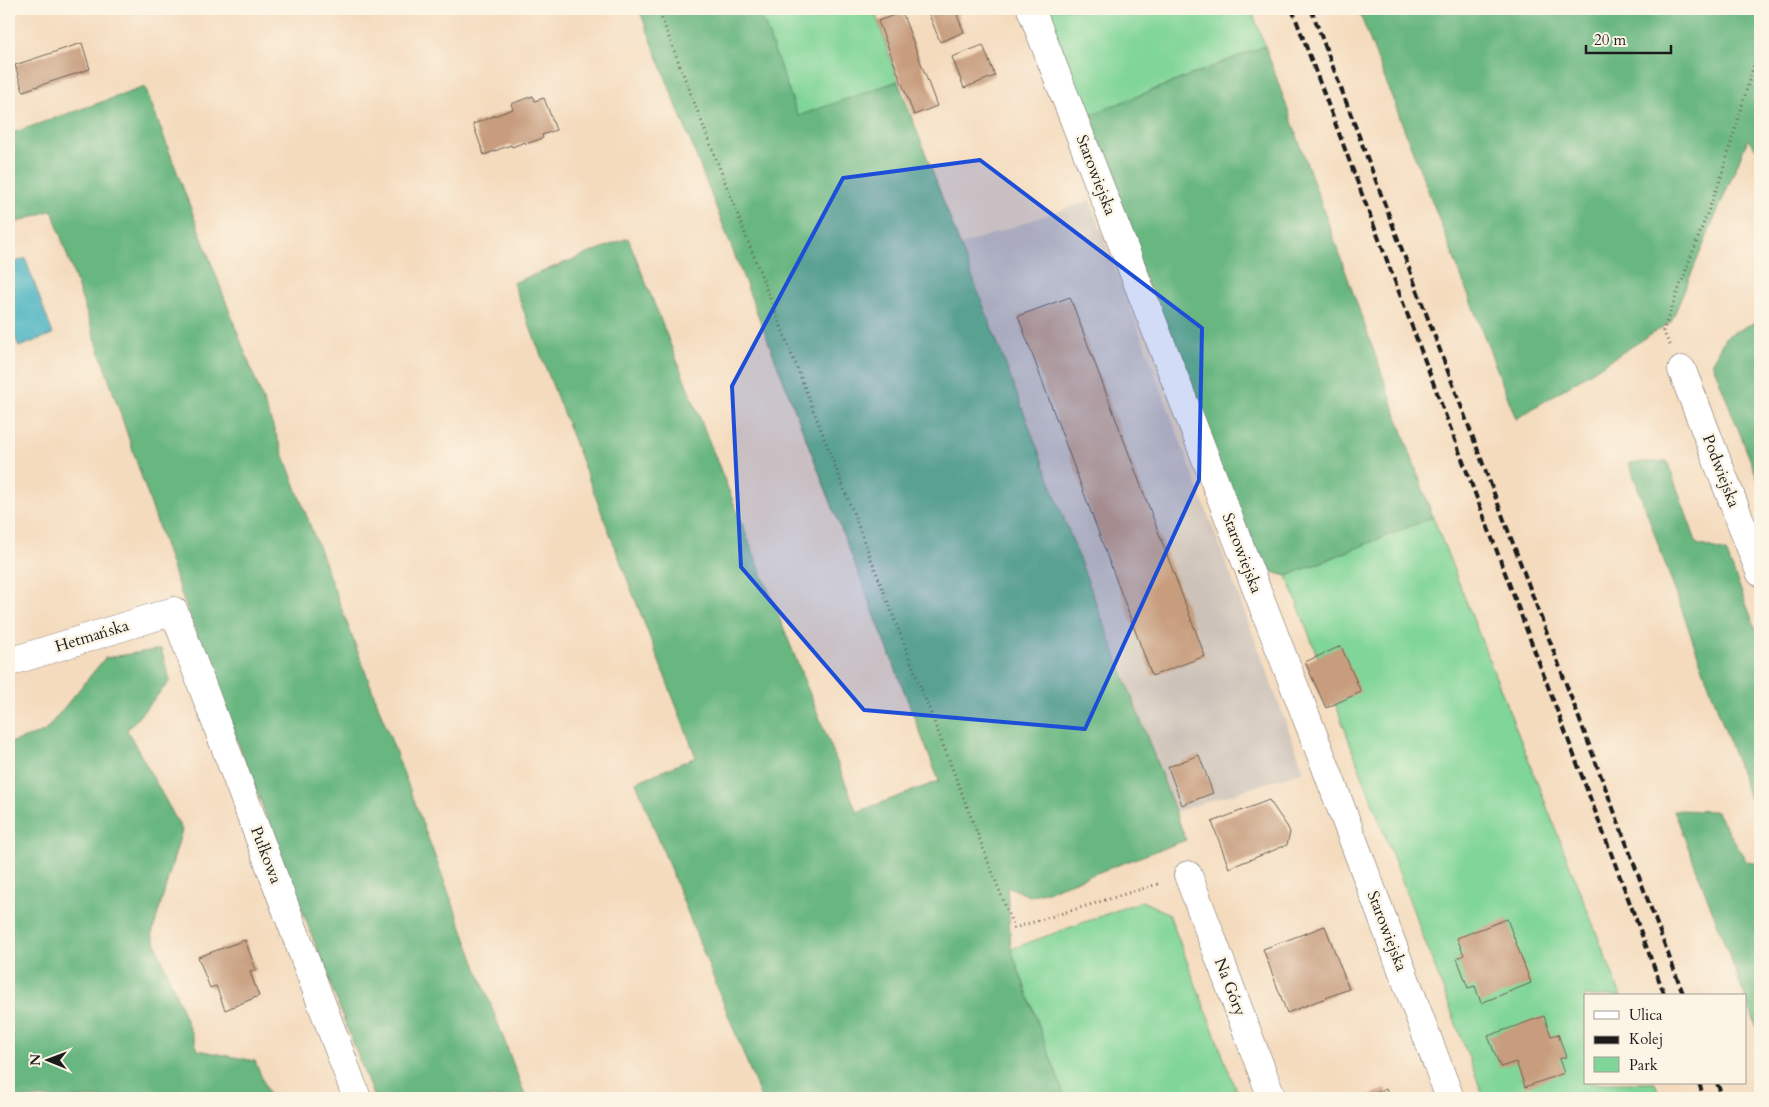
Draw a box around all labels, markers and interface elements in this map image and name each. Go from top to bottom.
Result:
scale bar [1586,22,1672,54]
text: 20 m [1594,30,1626,50]
street label: Starowiejska [1071,132,1121,218]
street label: Podwiejska [1697,431,1745,511]
street label: Starowiejska [1217,510,1267,596]
street label: Hetmańska [52,614,132,658]
street label: Pułkowa [245,823,287,887]
street label: Starowiejska [1362,888,1412,974]
street label: Na Góry [1209,955,1251,1020]
legend [1584,994,1746,1084]
text: Ulica [1629,1005,1663,1025]
text: Kolej [1629,1029,1663,1049]
north arrow [22,1034,72,1084]
text: N [26,1054,45,1066]
text: Park [1629,1055,1658,1075]

